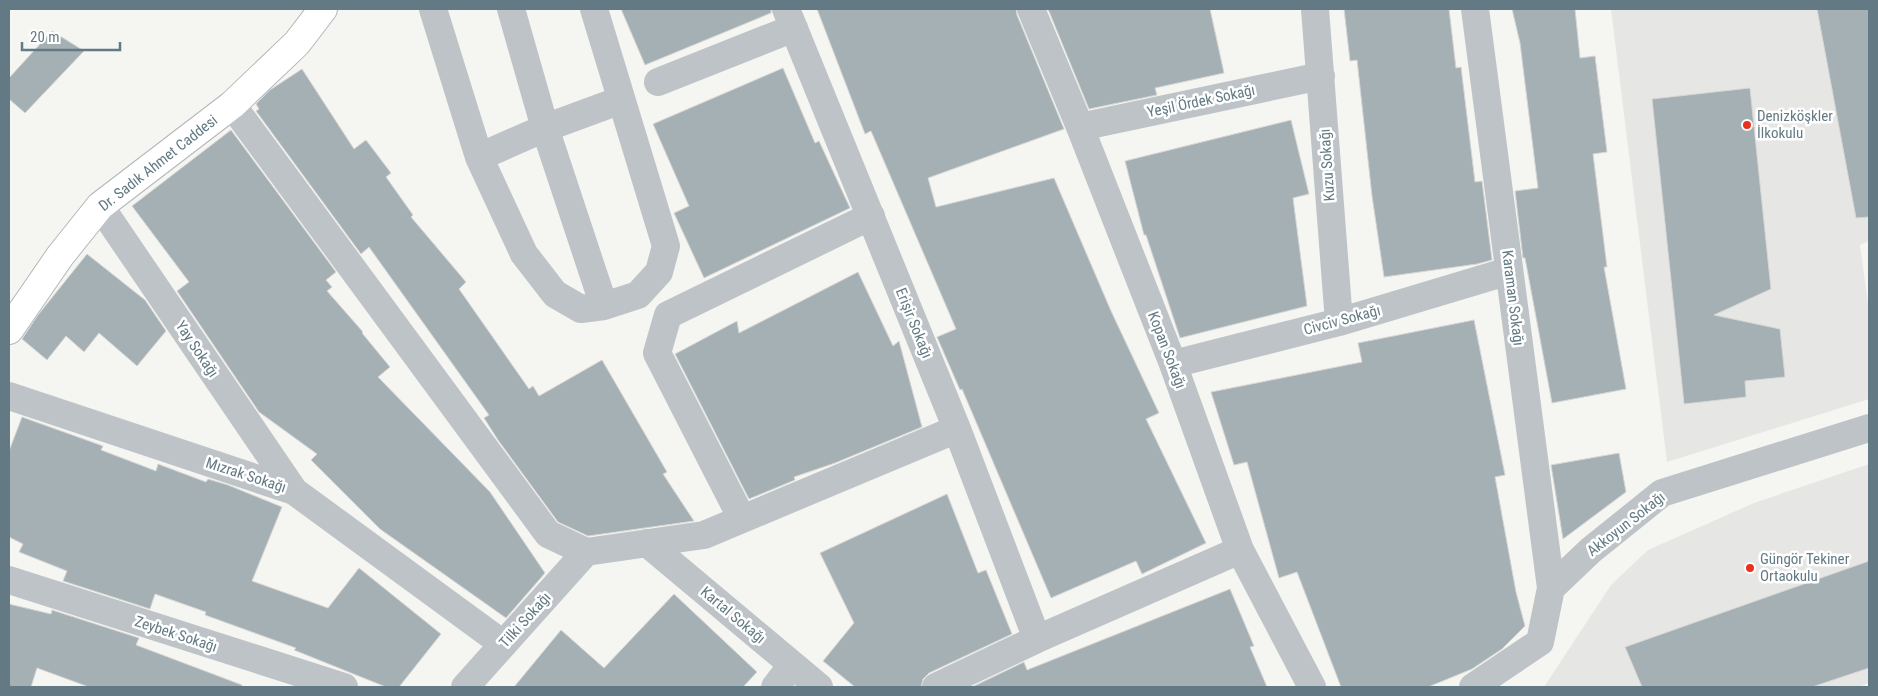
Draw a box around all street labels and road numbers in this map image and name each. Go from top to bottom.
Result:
street label: Yeşil Ördek Sokağı [1145,81,1257,121]
street label: Dr. Sadık Ahmet Caddesi [95,111,221,215]
street label: Kuzu Sokağı [1315,128,1339,202]
street label: Karaman Sokağı [1498,249,1528,347]
street label: Erişir Sokağı [892,285,936,361]
street label: Civciv Sokağı [1302,301,1382,339]
street label: Kopan Sokağı [1144,309,1190,391]
street label: Yay Sokağı [172,317,222,381]
street label: Mızrak Sokağı [204,454,288,496]
street label: Akkoyun Sokağı [1583,488,1669,560]
street label: Kartal Sokağı [697,583,769,647]
street label: Tilki Sokağı [495,589,555,651]
street label: Zeybek Sokağı [132,612,220,656]

